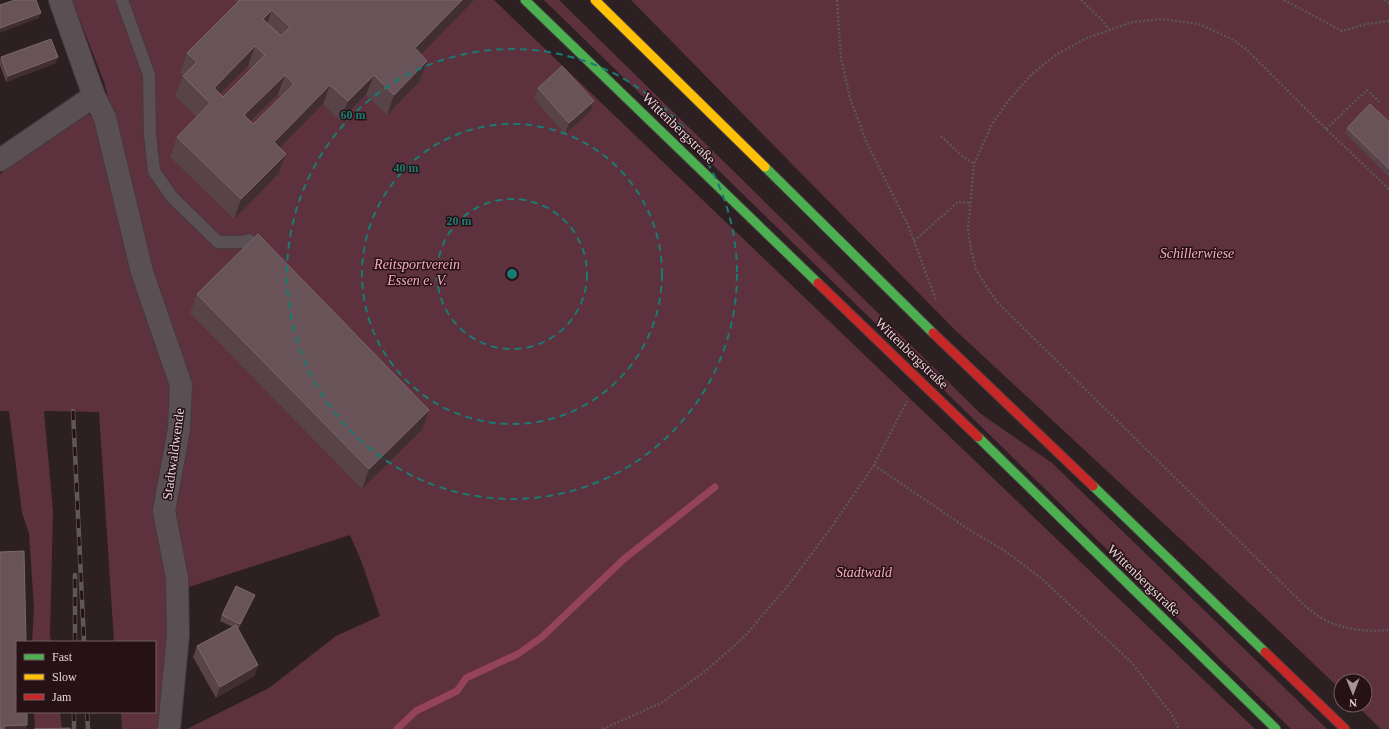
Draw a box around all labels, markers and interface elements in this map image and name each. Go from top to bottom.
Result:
street label: Wittenbergstraße [639,90,718,167]
text: 60 m [341,108,366,122]
text: 40 m [394,161,419,175]
text: 20 m [447,214,472,228]
park label: Schillerwiese [1160,246,1234,261]
park label: Reitsportverein Essen e. V. [373,257,460,288]
centre of rings [505,267,519,281]
street label: Wittenbergstraße [872,315,951,392]
street label: Stadtwaldwende [160,407,187,501]
street label: Wittenbergstraße [1104,542,1183,619]
park label: Stadtwald [836,565,893,580]
legend [16,641,156,713]
text: Fast [52,650,73,664]
text: Slow [52,670,77,684]
north arrow [1333,673,1373,713]
text: Jam [52,690,72,704]
text: N [1349,697,1357,709]

